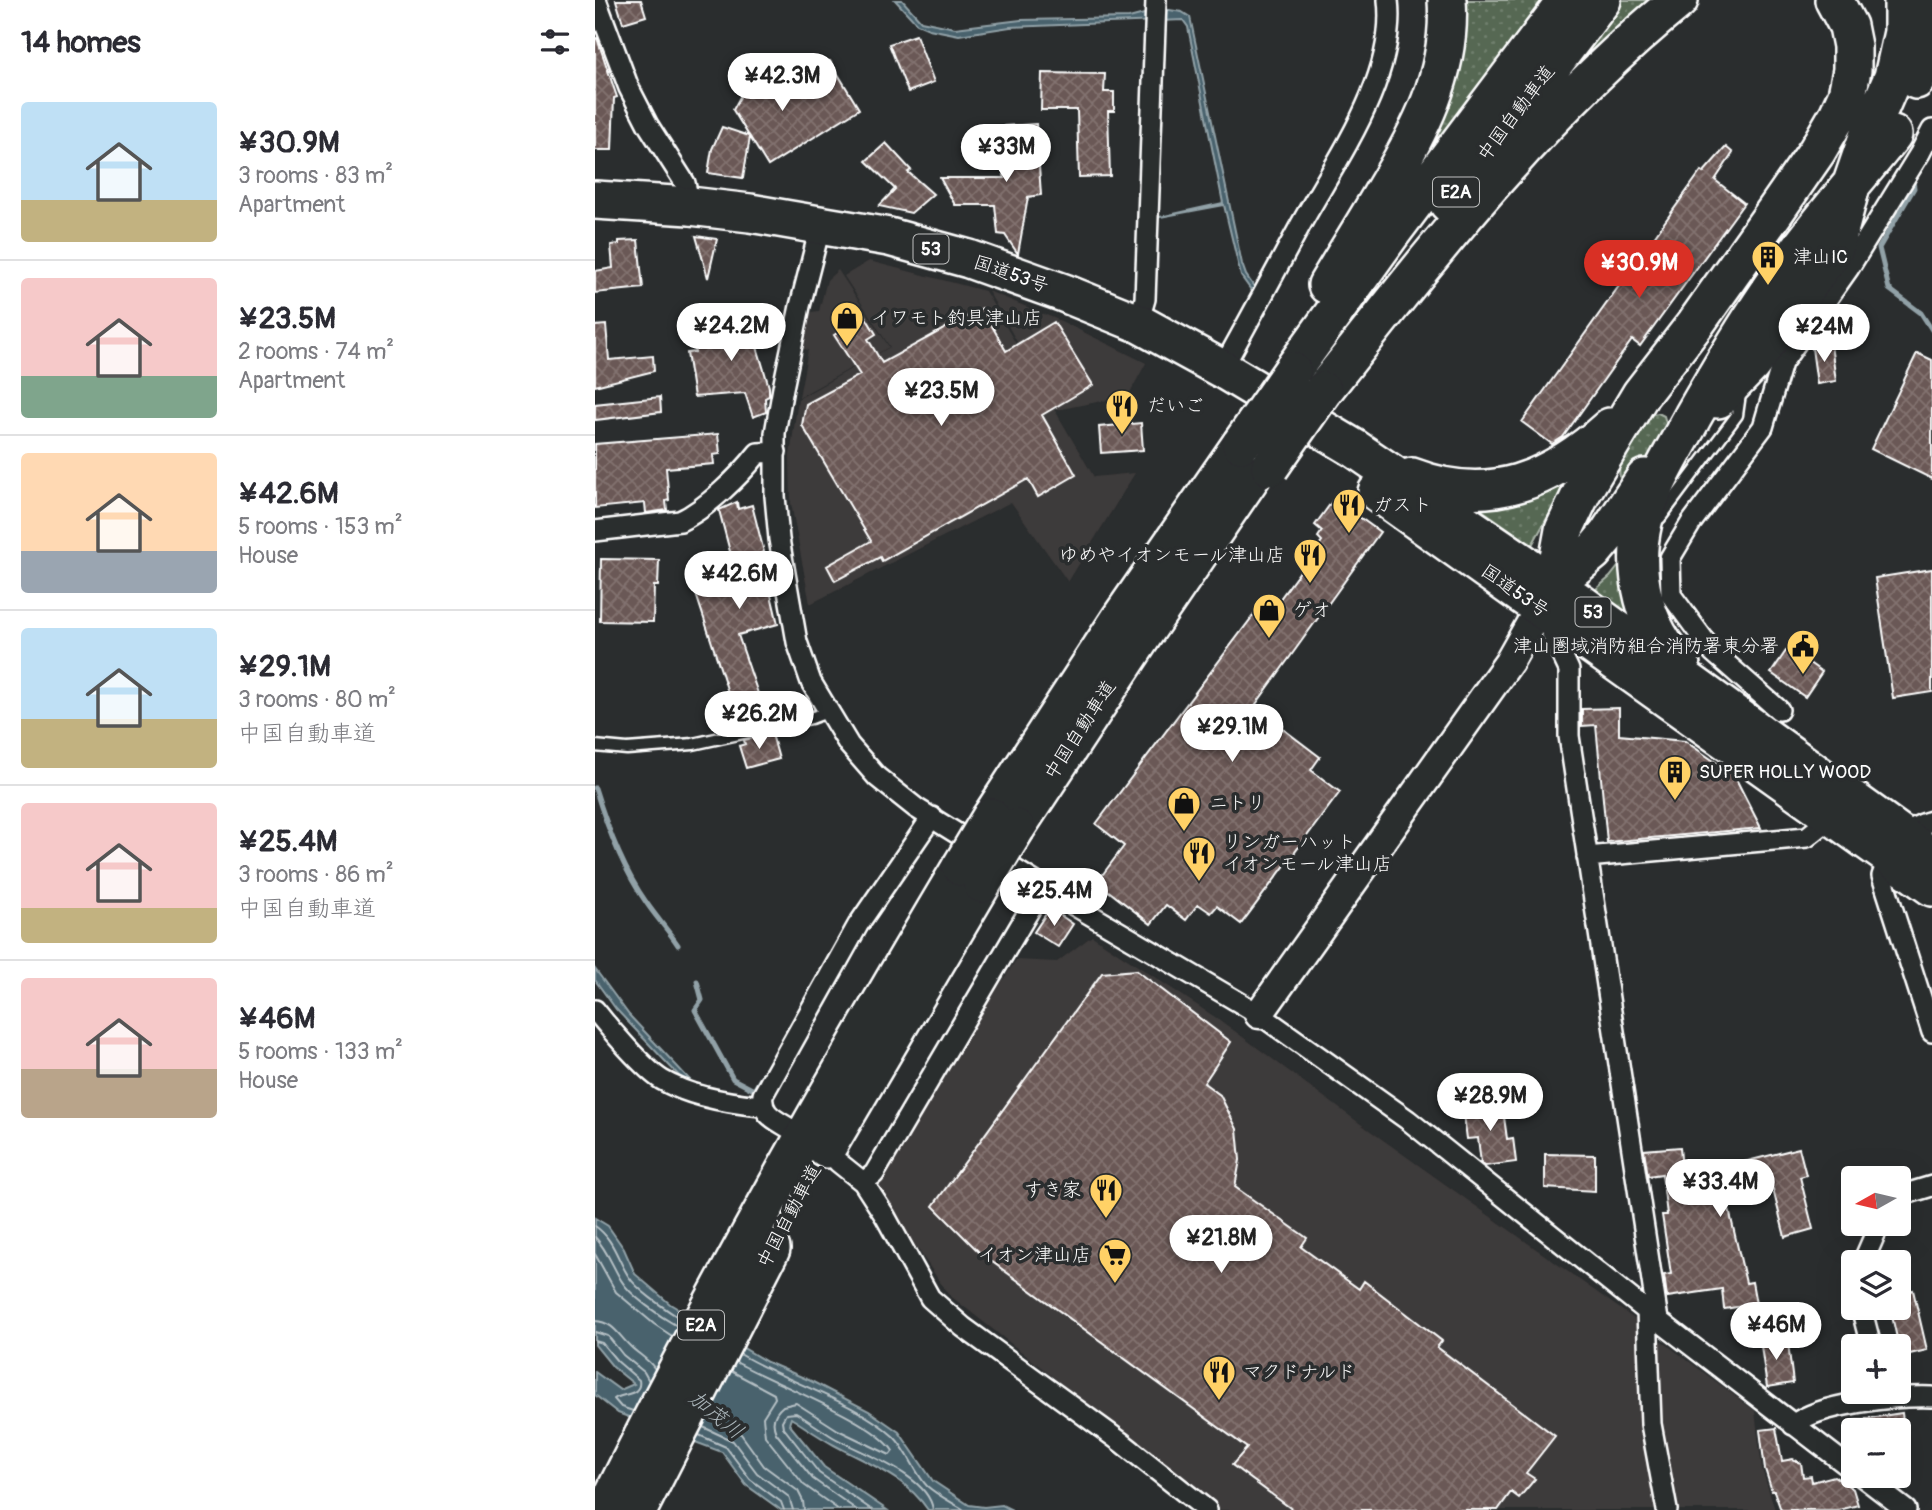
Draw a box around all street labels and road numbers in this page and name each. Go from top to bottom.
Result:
street label: 中国自動車道 [1472,60,1560,166]
road number: E2A [1433,177,1479,206]
road number: 53 [913,234,949,264]
street label: 国道53号 [970,250,1052,298]
street label: 国道53号 [1476,559,1554,623]
road number: 53 [1576,598,1611,626]
street label: 中国自動車道 [1039,676,1121,784]
street label: 中国自動車道 [752,1160,826,1272]
road number: E2A [678,1310,724,1340]

